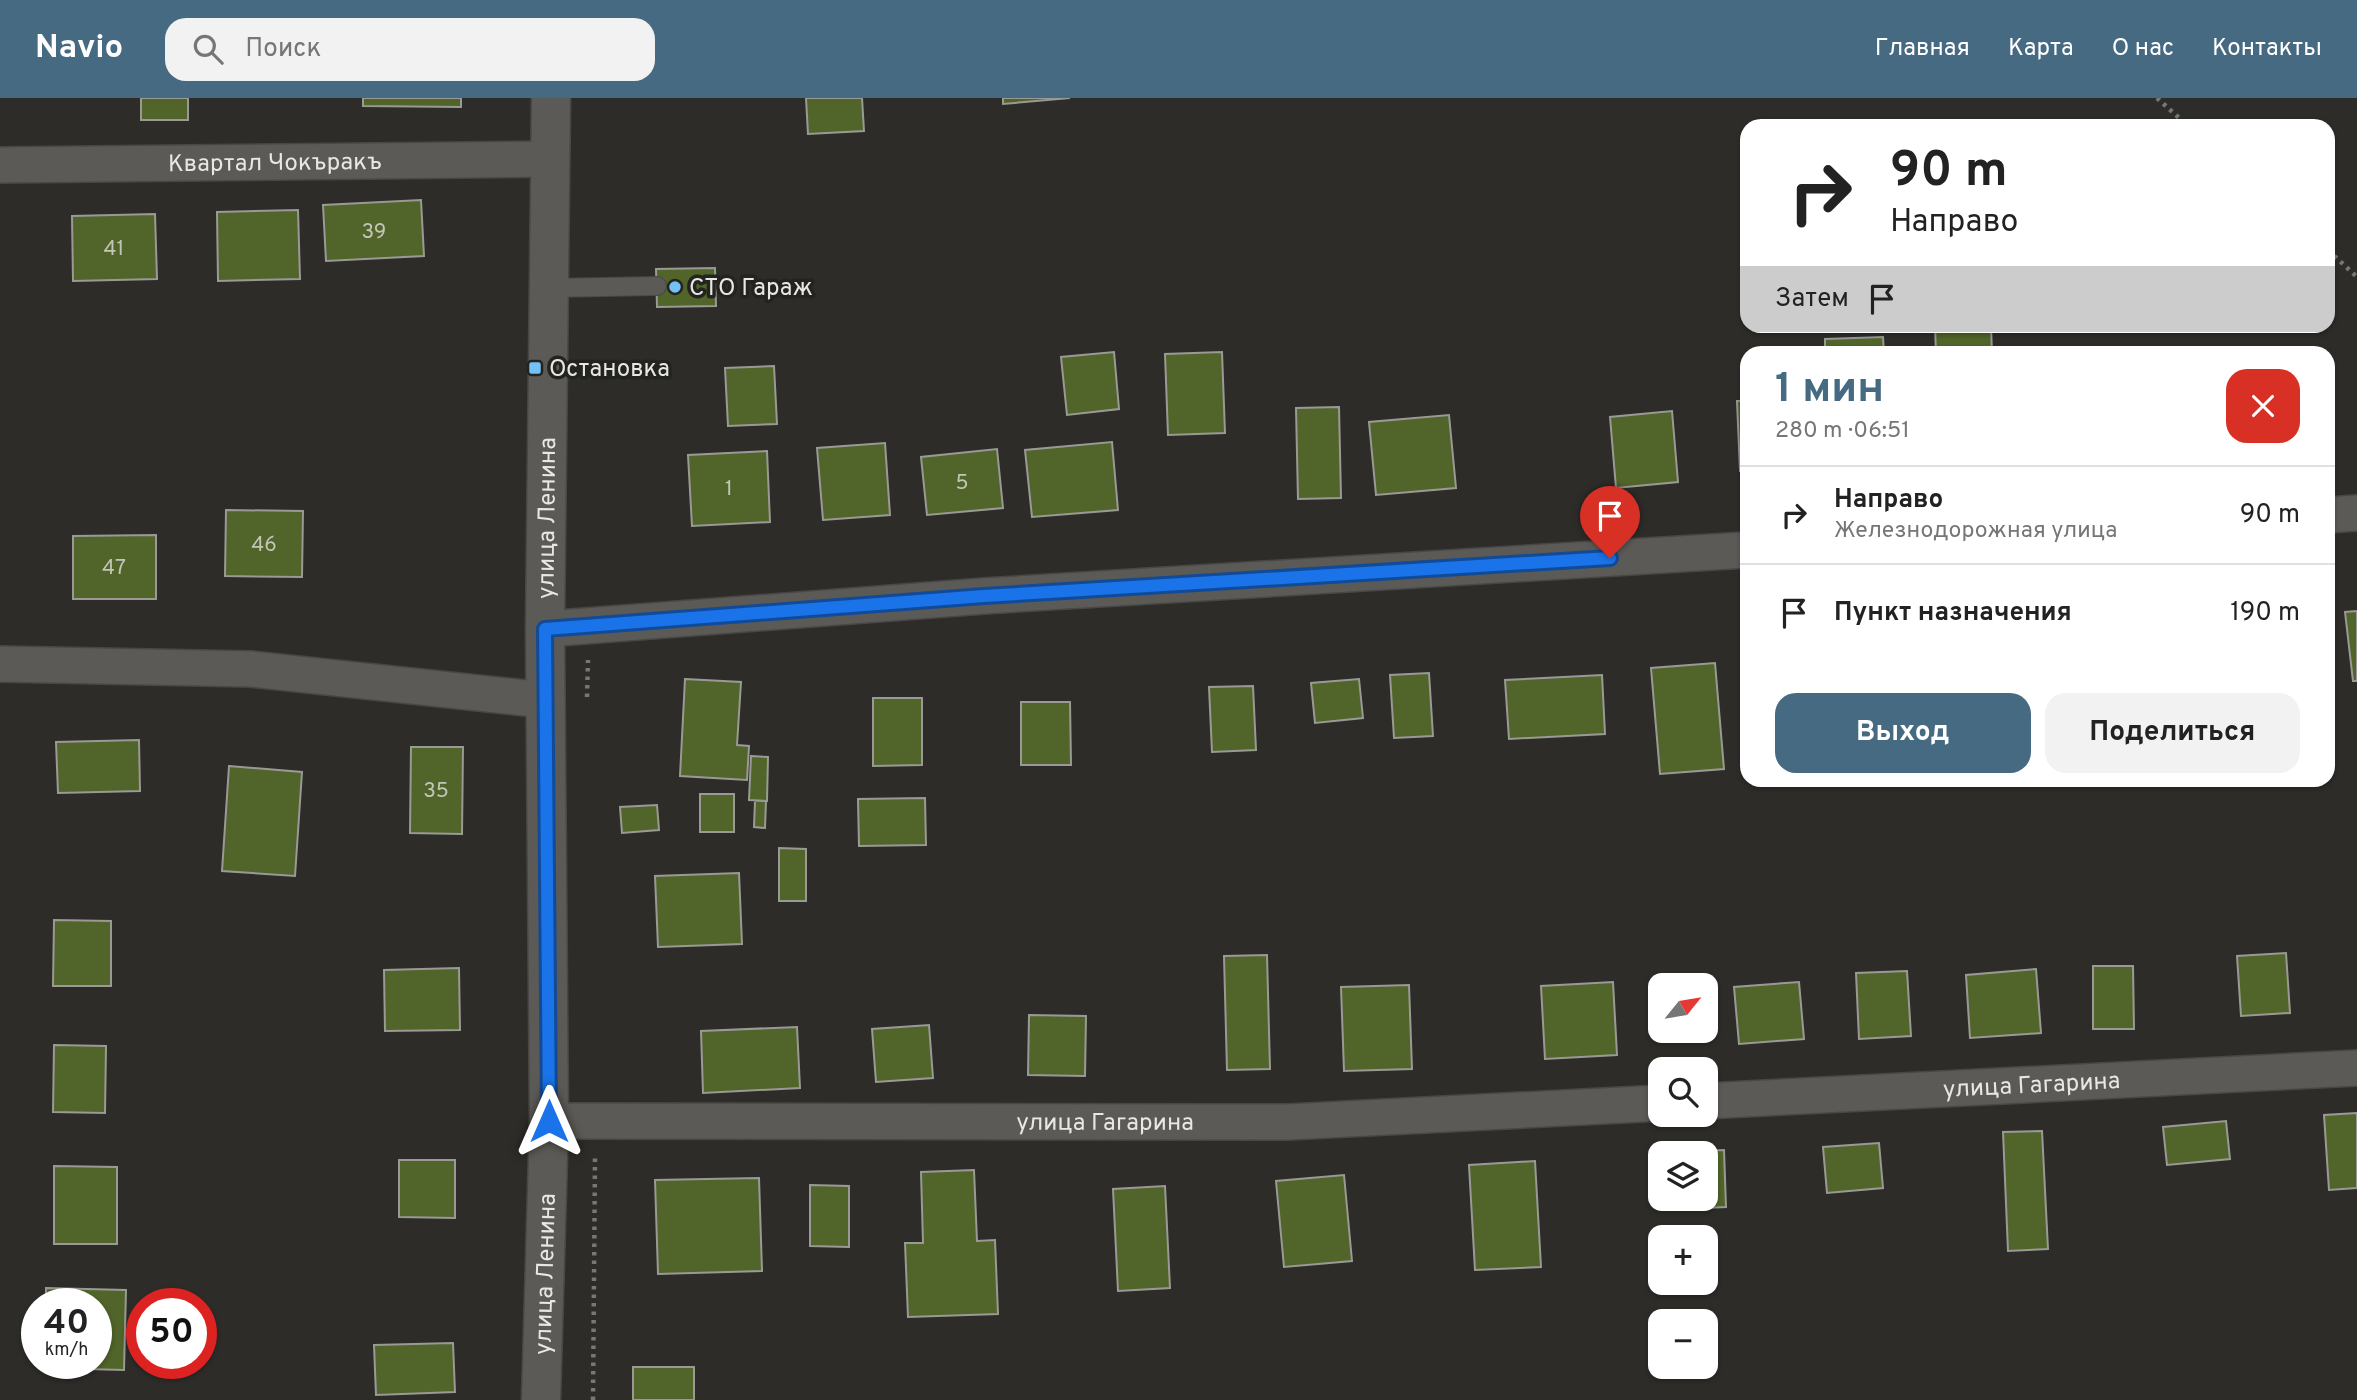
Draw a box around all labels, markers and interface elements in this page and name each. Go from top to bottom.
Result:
search box [165,18,655,81]
text: Navio [35,28,123,70]
icon: search [189,30,227,68]
text: Поиск [245,33,321,66]
text: Главная [1875,34,1970,64]
text: Карта [2008,34,2074,64]
text: О нас [2112,34,2174,64]
text: Контакты [2212,34,2322,64]
text: 90 m [1890,142,2008,204]
icon: right [1775,147,1866,238]
street label: Квартал Чокъракъ [168,148,382,180]
text: Направо [1890,203,2018,243]
house number: 39 [362,219,386,246]
house number: 41 [104,236,124,263]
place label: СТО Гараж [689,274,813,304]
marker: СТО Гараж [667,279,683,295]
icon: arrive [1863,280,1901,318]
text: Затем [1775,283,1849,316]
place label: Остановка [549,355,670,385]
marker: Остановка [527,360,543,376]
text: 1 мин [1775,364,1884,417]
button: close [2226,369,2300,443]
text: 280 m · 06:51 [1775,417,1910,446]
street label: улица Ленина [532,437,564,599]
house number: 5 [955,470,969,497]
house number: 1 [725,476,733,503]
text: Направо [1834,484,1943,517]
pin [1580,486,1640,558]
icon: right [1775,496,1813,534]
icon: arrive [1591,497,1629,535]
text: 90 m [2240,499,2300,532]
text: Железнодорожная улица [1834,517,2117,546]
house number: 46 [251,532,277,559]
house number: 47 [102,555,126,582]
icon: arrive [1775,594,1813,632]
text: Пункт назначения [1834,597,2072,630]
text: 190 m [2230,597,2300,630]
button: Выход [1775,693,2031,773]
button: Поделиться [2045,693,2300,773]
house number: 35 [423,778,449,805]
north arrow [1648,973,1718,1043]
map controls [1648,973,1718,1379]
button: search [1648,1057,1718,1127]
street label: улица Гагарина [1942,1067,2121,1106]
position arrow [512,1084,586,1158]
street label: улица Гагарина [1016,1109,1194,1139]
button: layers [1648,1141,1718,1211]
street label: улица Ленина [529,1193,564,1356]
button: + [1648,1225,1718,1295]
speed limit sign: 50 [126,1288,217,1379]
text: 40 [44,1302,89,1346]
button: − [1648,1309,1718,1379]
text: km/h [45,1339,88,1362]

